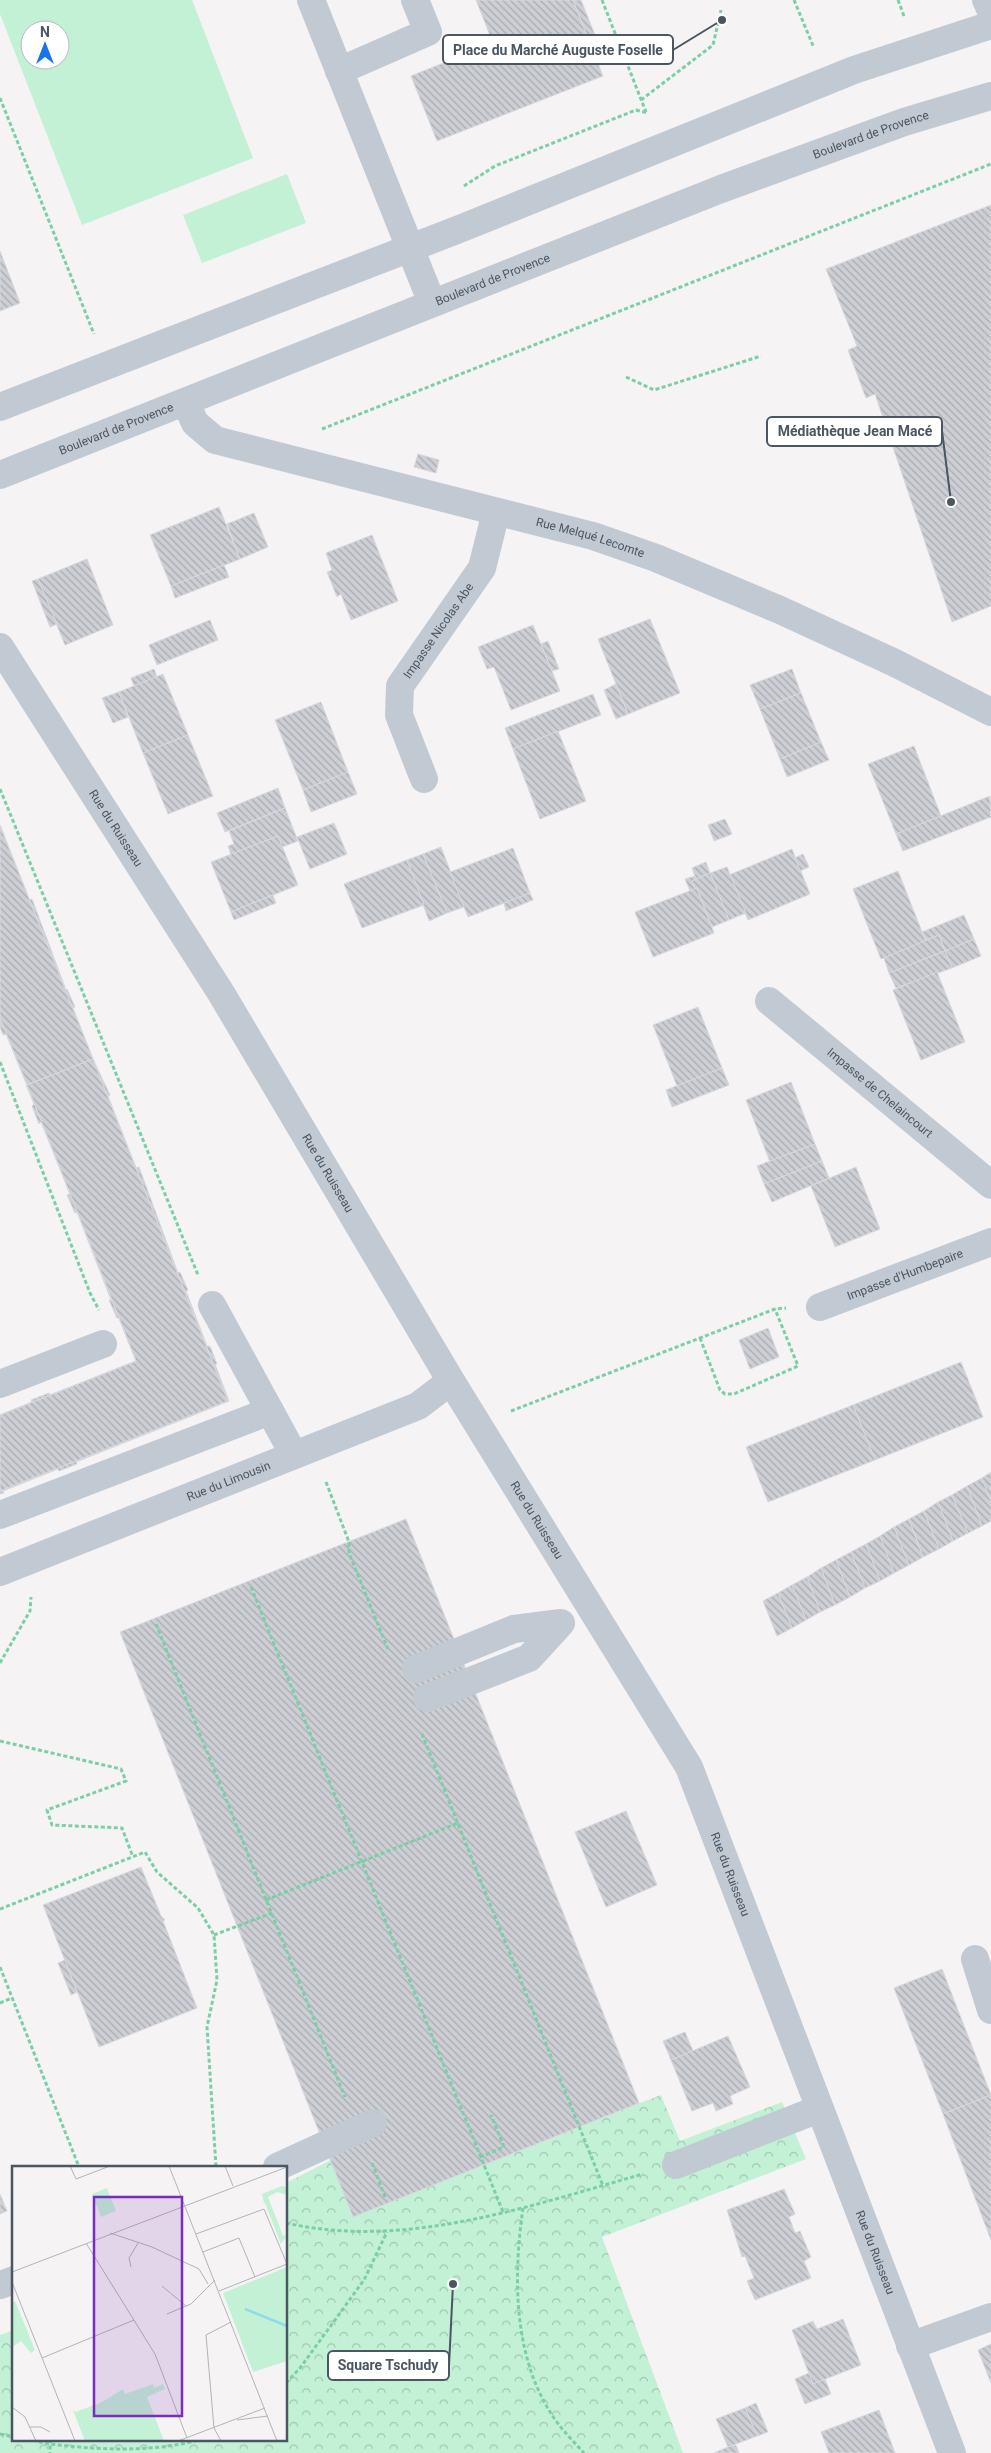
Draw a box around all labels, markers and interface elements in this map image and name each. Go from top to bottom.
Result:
north arrow [20,20,70,70]
text: N [40,24,50,40]
callout: Place du Marché Auguste Foselle [443,35,673,64]
text: Place du Marché Auguste Foselle [453,42,663,58]
street label: Boulevard de Provence [811,108,930,162]
street label: Boulevard de Provence [433,251,552,309]
street label: Boulevard de Provence [57,400,175,458]
callout: Médiathèque Jean Macé [767,417,942,446]
text: Médiathèque Jean Macé [778,423,933,439]
street label: Rue Melqué Lecomte [535,515,646,560]
street label: Impasse Nicolas Abe [400,580,476,681]
street label: Rue du Ruisseau [86,787,145,869]
street label: Impasse de Chelaincourt [824,1045,936,1141]
street label: Rue du Ruisseau [299,1131,356,1215]
street label: Impasse d'Humbepaire [845,1246,965,1303]
street label: Rue du Limousin [185,1458,273,1504]
street label: Rue du Ruisseau [508,1479,566,1561]
street label: Rue du Ruisseau [708,1830,753,1918]
inset map [12,2166,288,2440]
street label: Rue du Ruisseau [853,2209,898,2296]
callout: Square Tschudy [328,2351,449,2380]
text: Square Tschudy [338,2357,439,2373]

